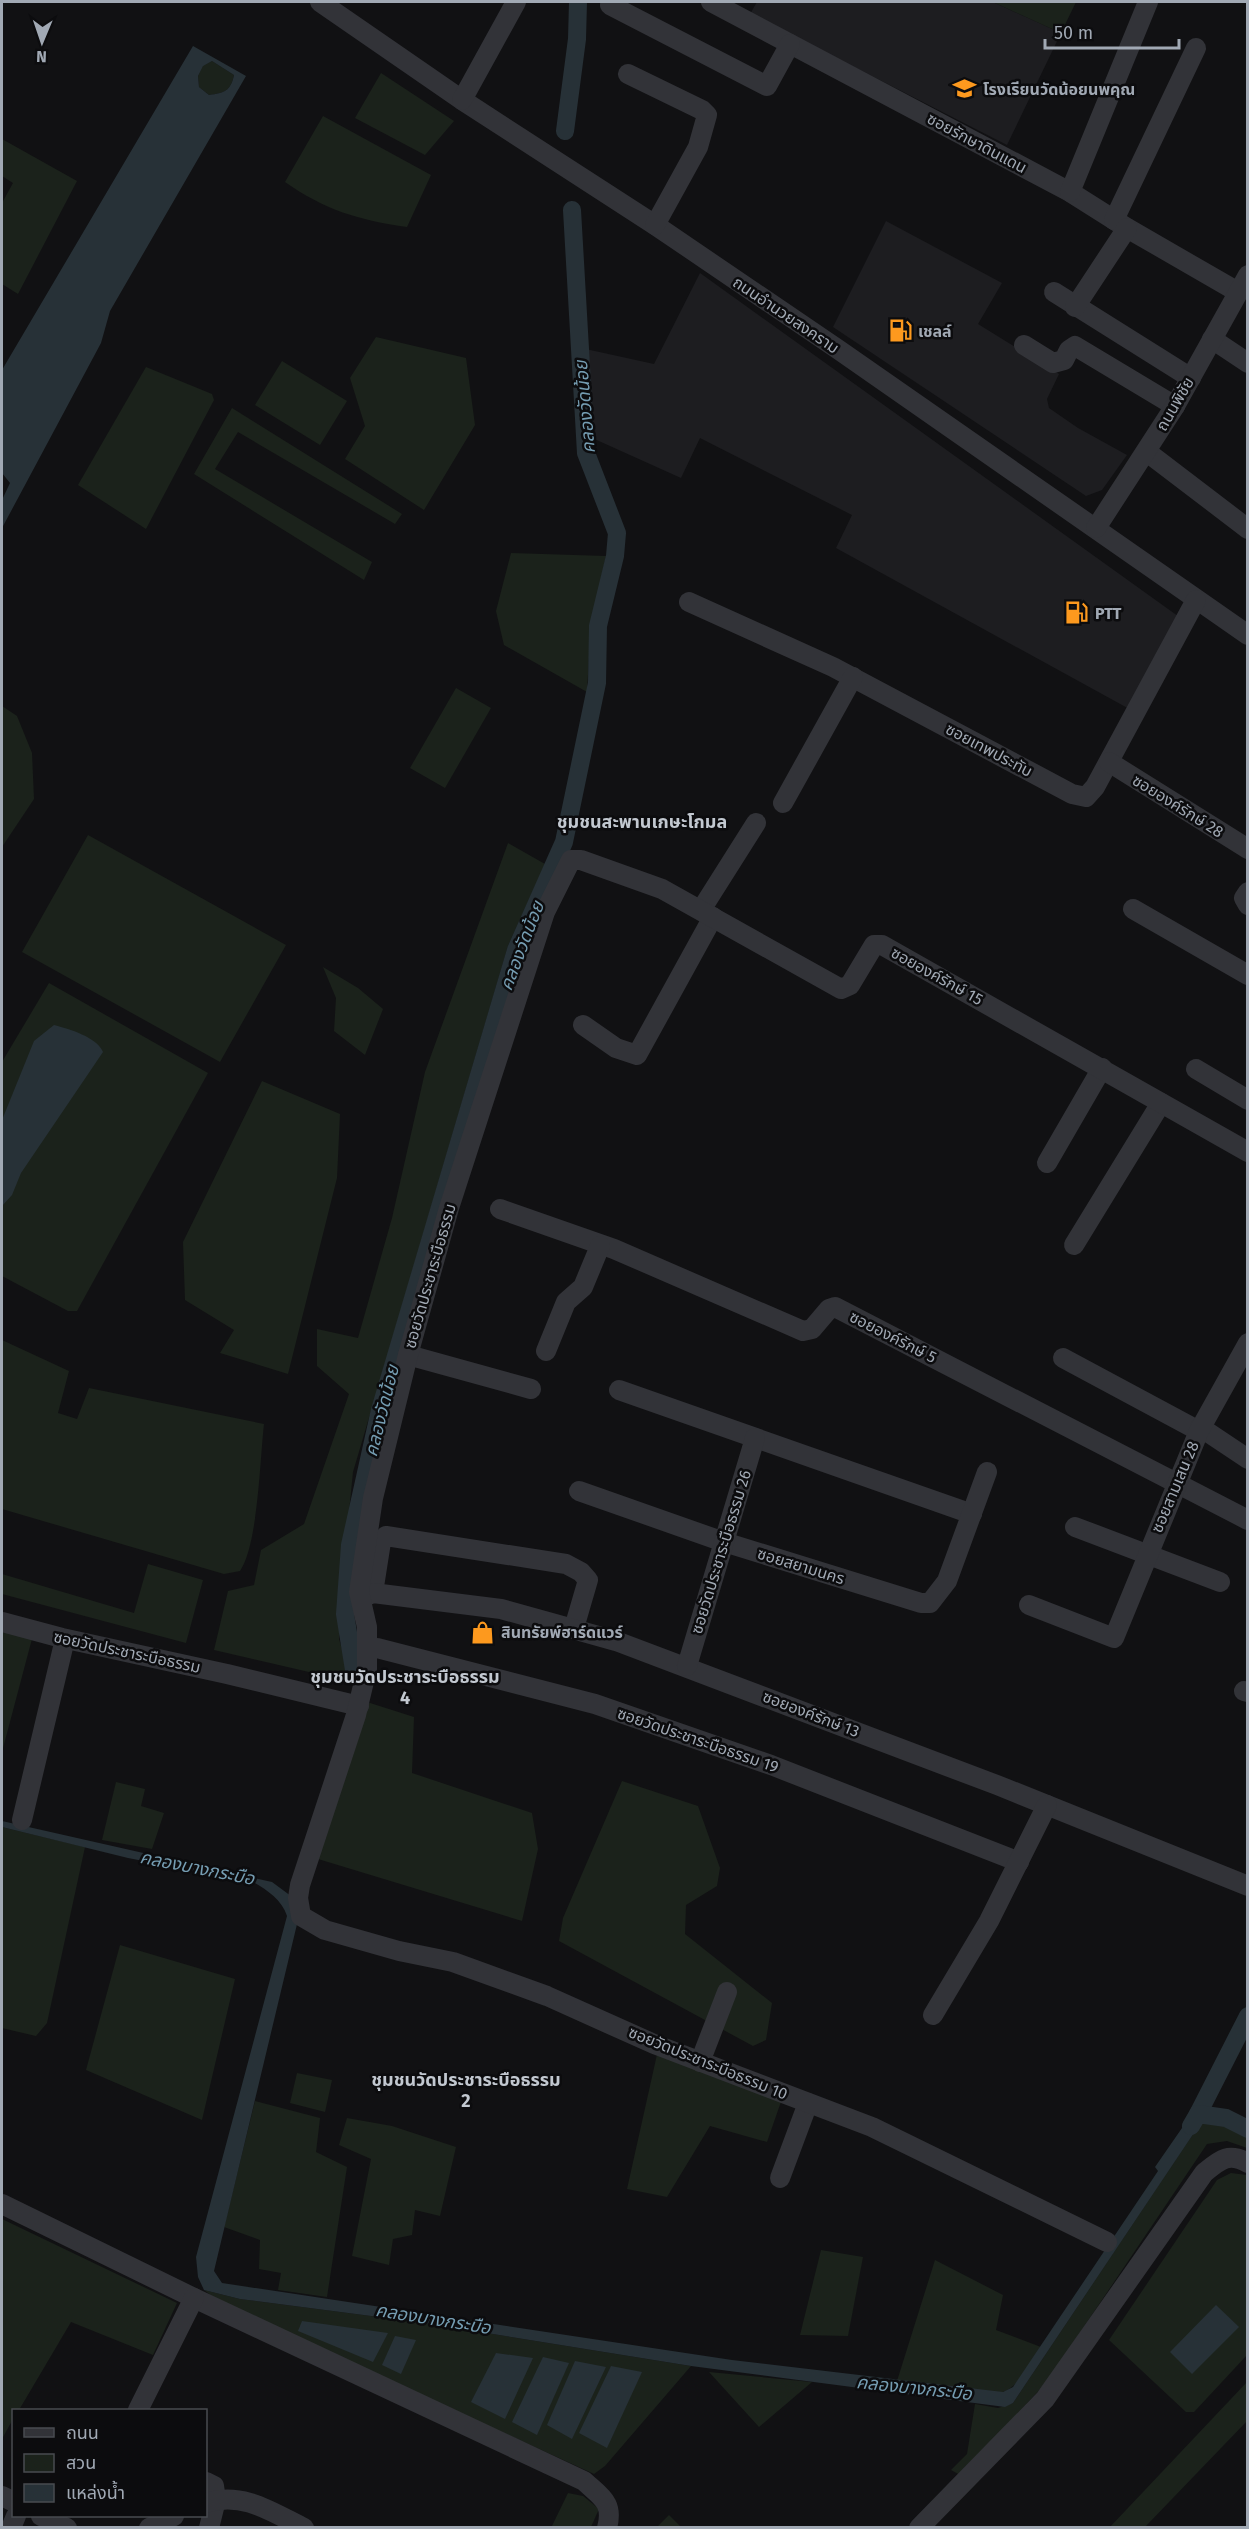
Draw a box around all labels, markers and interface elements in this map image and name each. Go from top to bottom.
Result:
north arrow [12,12,72,72]
scale bar [1045,12,1178,50]
text: 50 m [1054,22,1093,44]
text: N [36,47,47,66]
school or university icon: โรงเรียนวัดน้อยนพคุณ [952,76,978,102]
place label: โรงเรียนวัดน้อยนพคุณ [983,80,1135,99]
street label: ซอยรักษาดินแดน [924,109,1030,177]
street label: ถนนอำนวยสงคราม [729,273,843,357]
fuel station icon: เชลล์ [887,318,913,344]
place label: เชลล์ [918,322,952,341]
water label: คลองวัดน้อย [570,358,600,454]
street label: ถนนพิชัย [1152,374,1198,434]
fuel station icon: PTT [1064,600,1090,626]
place label: PTT [1095,604,1122,623]
street label: ซอยเทพประทับ [942,719,1036,781]
street label: ซอยองค์รักษ์ 28 [1129,770,1227,842]
district label: ชุมชนสะพานเกษะโกมล [557,811,727,833]
water label: คลองวัดน้อย [495,897,549,994]
street label: ซอยองค์รักษ์ 15 [888,943,986,1009]
street label: ซอยวัดประชาระบือธรรม [400,1201,460,1351]
street label: ซอยองค์รักษ์ 5 [846,1307,940,1367]
water label: คลองวัดน้อย [360,1362,404,1459]
street label: ซอยสามเสน 28 [1147,1438,1203,1536]
street label: ซอยวัดประชาระบือธรรม 26 [687,1468,755,1636]
street label: ซอยสยามนคร [755,1544,847,1588]
shop icon: สินทรัยพ์ฮาร์ดแวร์ [470,1619,496,1645]
place label: สินทรัยพ์ฮาร์ดแวร์ [501,1623,623,1642]
street label: ซอยวัดประชาระบือธรรม [52,1627,202,1677]
district label: ชุมชนวัดประชาระบือธรรม 4 [310,1666,500,1709]
street label: ซอยองค์รักษ์ 13 [760,1687,862,1741]
street label: ซอยวัดประชาระบือธรรม 19 [615,1703,781,1777]
water label: คลองบางกระบือ [138,1846,257,1890]
street label: ซอยวัดประชาระบือธรรม 10 [626,2022,790,2104]
district label: ชุมชนวัดประชาระบือธรรม 2 [371,2069,561,2112]
water label: คลองบางกระบือ [374,2299,493,2339]
water label: คลองบางกระบือ [855,2371,974,2405]
legend [12,2409,207,2517]
text: ถนน [66,2422,99,2444]
text: สวน [66,2452,96,2474]
text: แหล่งน้ำ [66,2480,125,2504]

